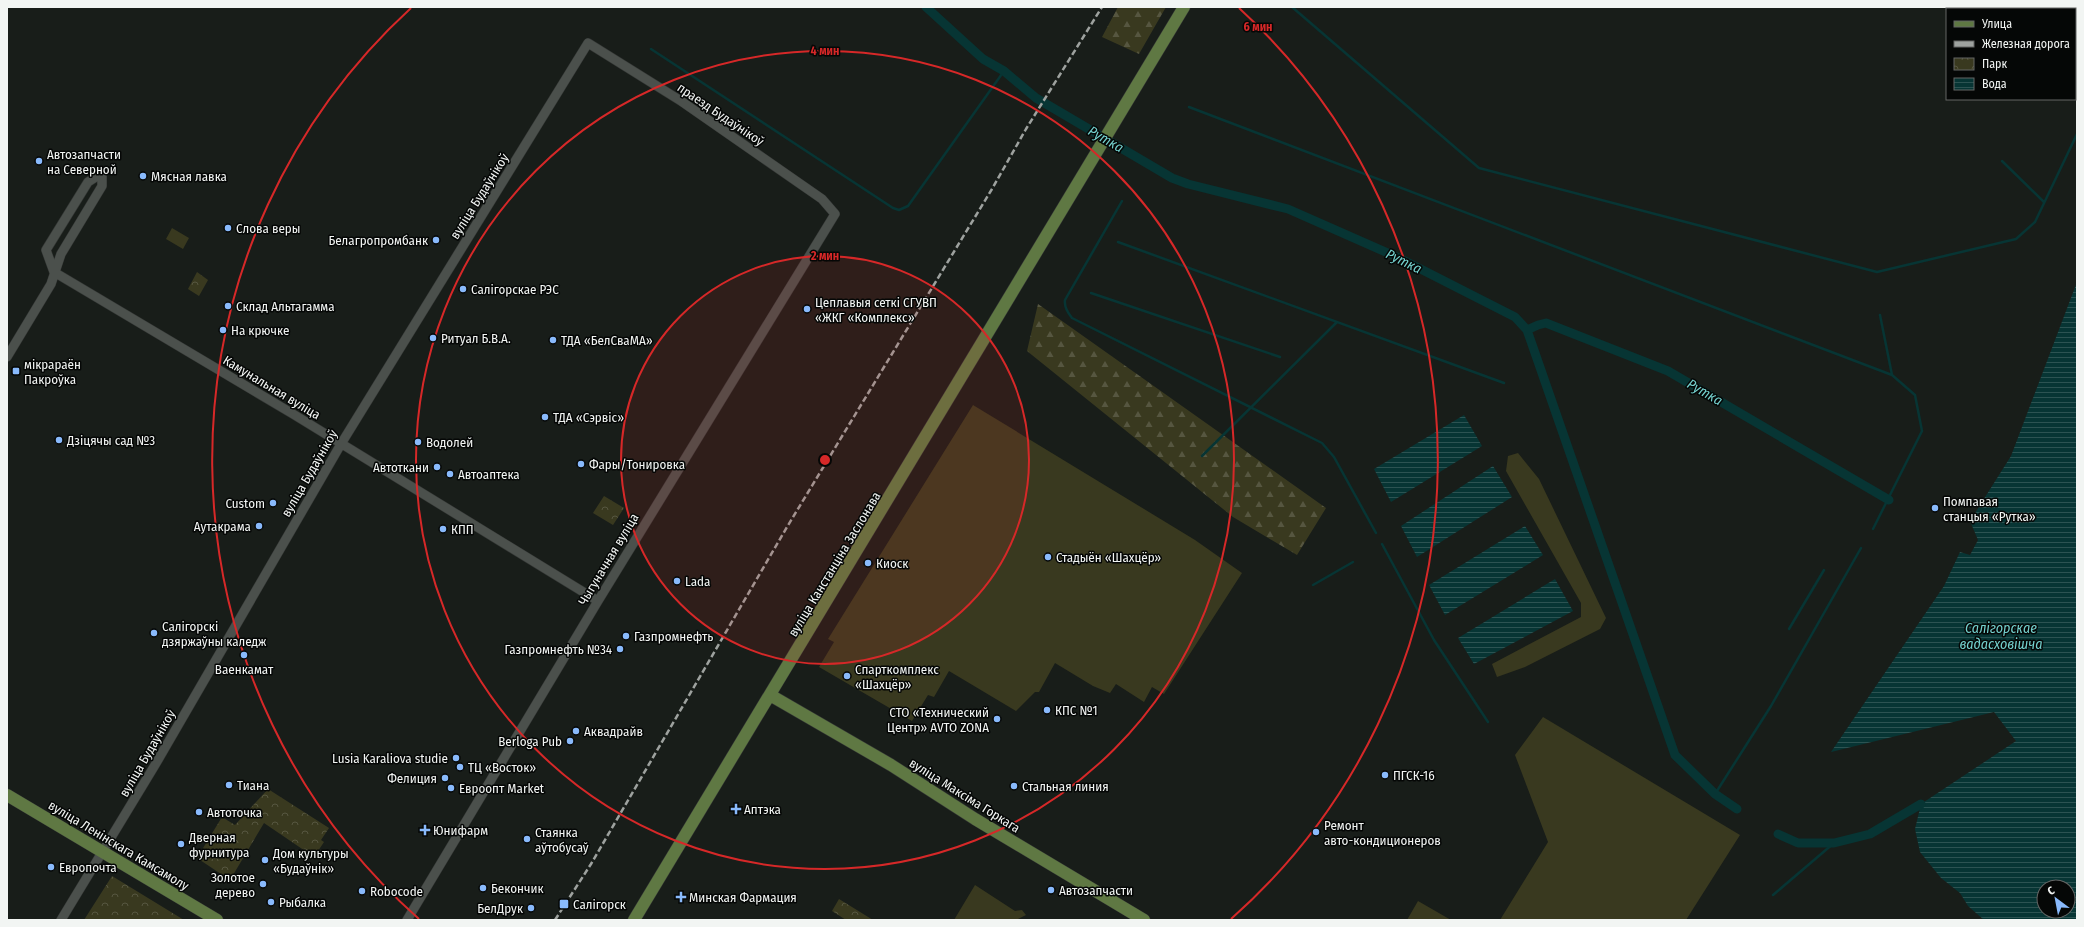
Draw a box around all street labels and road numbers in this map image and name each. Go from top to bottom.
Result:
street label: праезд Будаўнікоў [675,80,767,149]
street label: вуліца Будаўнікоў [447,151,512,242]
street label: Камунальная вуліца [220,352,323,422]
street label: вуліца Будаўнікоў [278,427,341,519]
street label: вуліца Канстанціна Заслонава [785,489,884,639]
street label: Чыгуначная вуліца [575,511,642,608]
street label: вуліца Будаўнікоў [116,707,179,799]
street label: вуліца Максіма Горкага [907,755,1023,836]
street label: вуліца Ленінскага Камсамолу [46,797,192,893]

